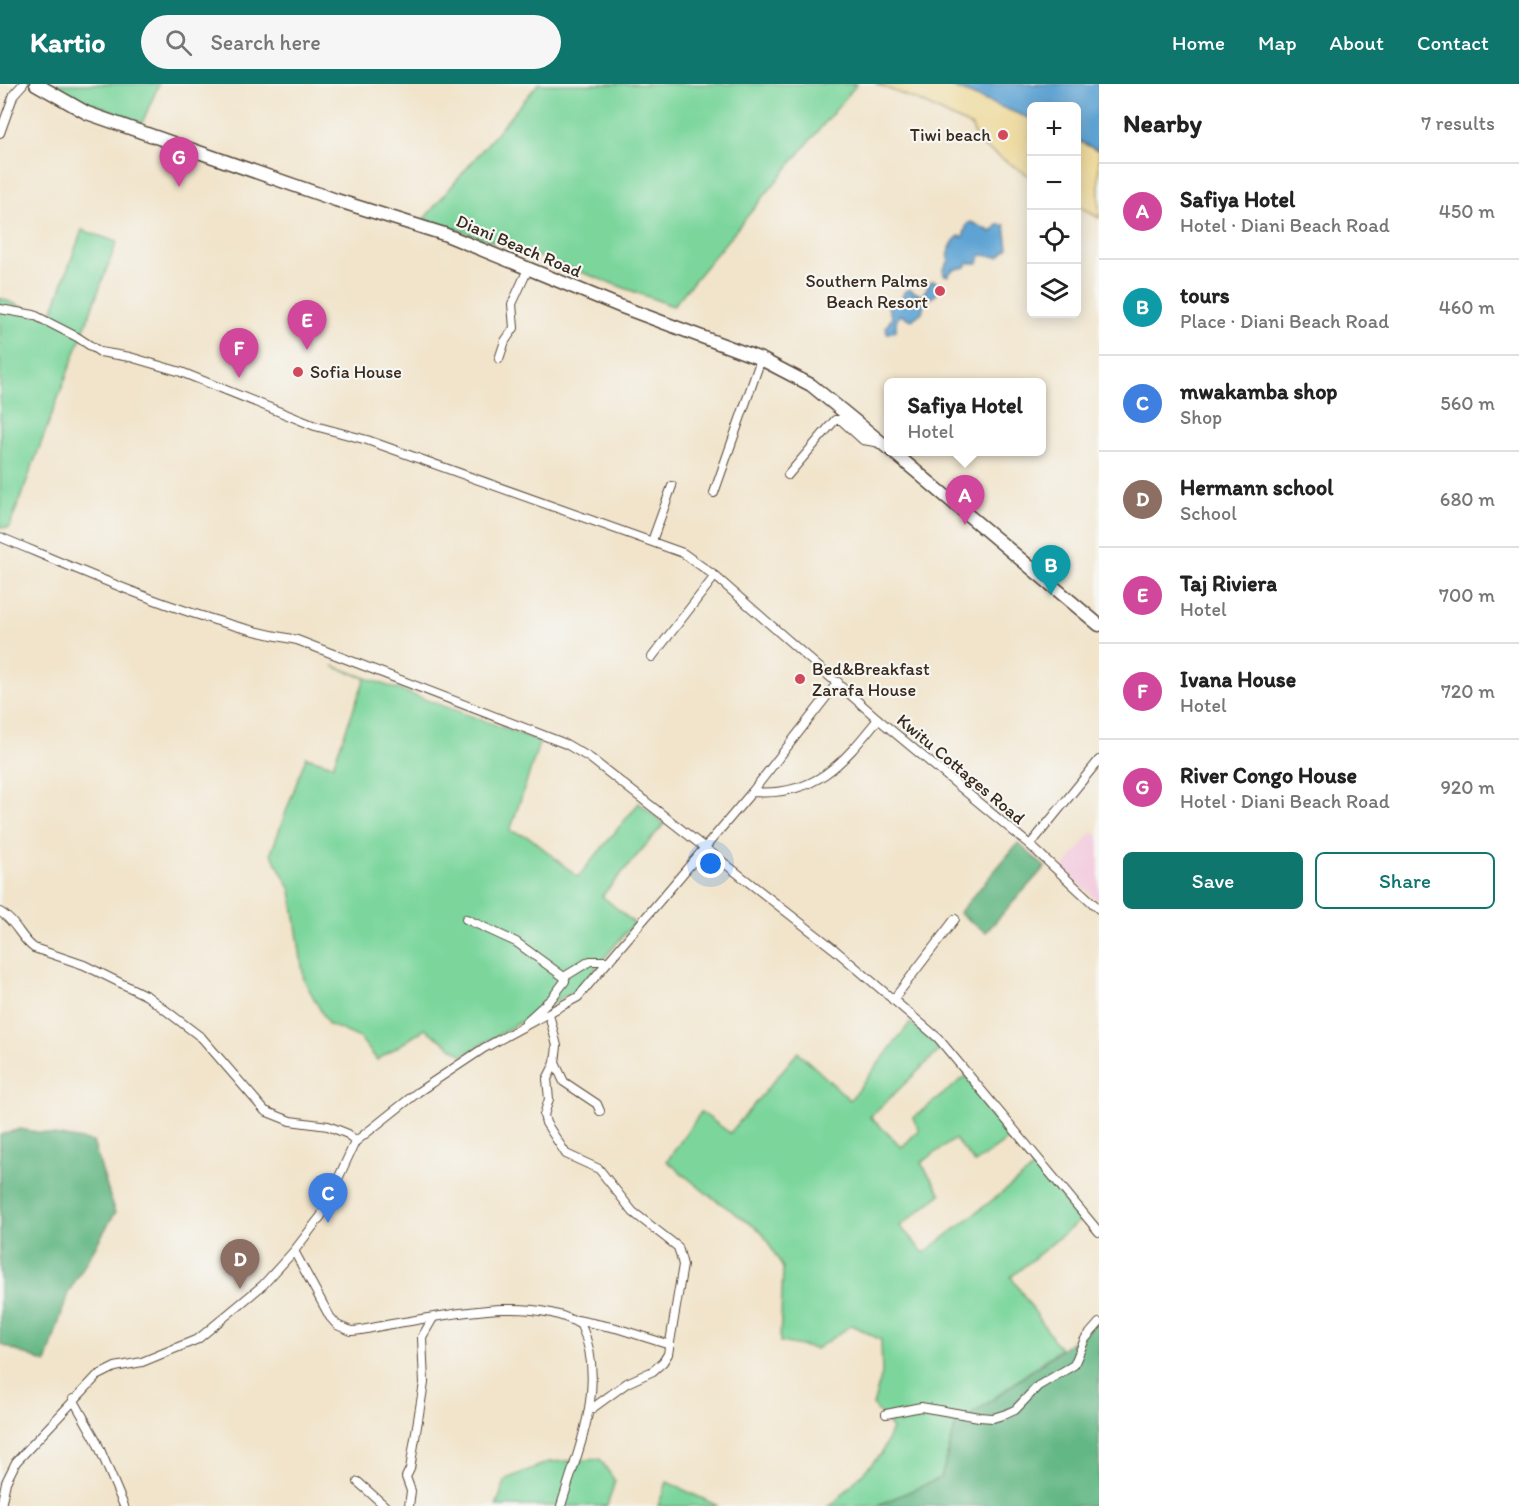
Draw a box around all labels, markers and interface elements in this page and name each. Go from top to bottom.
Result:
search box [141,15,561,69]
text: Kartio [30,25,105,59]
icon: search [162,26,195,59]
text: Search here [210,29,321,56]
text: Home [1172,30,1225,55]
text: Map [1258,30,1297,55]
text: About [1330,30,1384,55]
text: Contact [1417,30,1489,55]
map controls [1027,102,1081,318]
button: + [1027,102,1081,156]
text: Nearby [1123,107,1202,139]
text: 7 results [1421,111,1495,135]
place label: Tiwi beach [910,124,991,146]
marker: Tiwi beach [996,128,1010,142]
pin: G [160,138,198,187]
button: − [1027,156,1081,210]
text: Safiya Hotel [1180,186,1295,213]
text: A [1136,199,1149,223]
text: 450 m [1439,199,1495,223]
street label: Diani Beach Road [453,210,585,282]
button: locate [1027,210,1081,264]
text: Hotel · Diani Beach Road [1180,213,1390,237]
button: layers [1027,264,1081,318]
place label: Southern Palms Beach Resort [805,270,928,313]
text: tours [1180,282,1230,309]
marker: Southern Palms Beach Resort [933,284,947,298]
text: B [1136,295,1149,319]
text: 460 m [1439,295,1495,319]
pin: E [288,300,326,350]
text: Place · Diani Beach Road [1180,309,1389,333]
pin: F [220,328,258,378]
place label: Sofia House [310,361,402,383]
marker: Sofia House [291,365,305,379]
popup [884,378,1046,456]
text: mwakamba shop [1180,378,1337,405]
text: C [1136,391,1149,415]
text: 560 m [1440,391,1495,415]
text: Safiya Hotel [907,392,1023,419]
text: Shop [1180,405,1222,429]
text: Hotel [907,419,954,443]
text: Hermann school [1180,474,1333,501]
pin: A [946,476,984,525]
text: D [1136,487,1149,511]
text: 680 m [1440,487,1495,511]
text: School [1180,501,1237,525]
pin: B [1032,546,1070,595]
text: Taj Riviera [1180,570,1277,597]
text: E [1137,583,1148,607]
text: 700 m [1439,583,1495,607]
text: Hotel [1180,597,1227,621]
place label: Bed&Breakfast Zarafa House [812,658,930,701]
text: Ivana House [1180,666,1296,693]
marker: Bed&Breakfast Zarafa House [793,672,807,686]
text: F [1137,679,1148,703]
text: 720 m [1441,679,1495,703]
text: Hotel [1180,693,1227,717]
street label: Kwitu Cottages Road [892,709,1030,829]
text: River Congo House [1180,762,1357,789]
text: G [1136,775,1149,799]
text: 920 m [1440,775,1495,799]
text: Hotel · Diani Beach Road [1180,789,1390,813]
your location [696,849,725,878]
button: Save [1123,852,1303,909]
button: Share [1315,852,1495,909]
pin: C [308,1174,348,1223]
pin: D [220,1240,260,1289]

